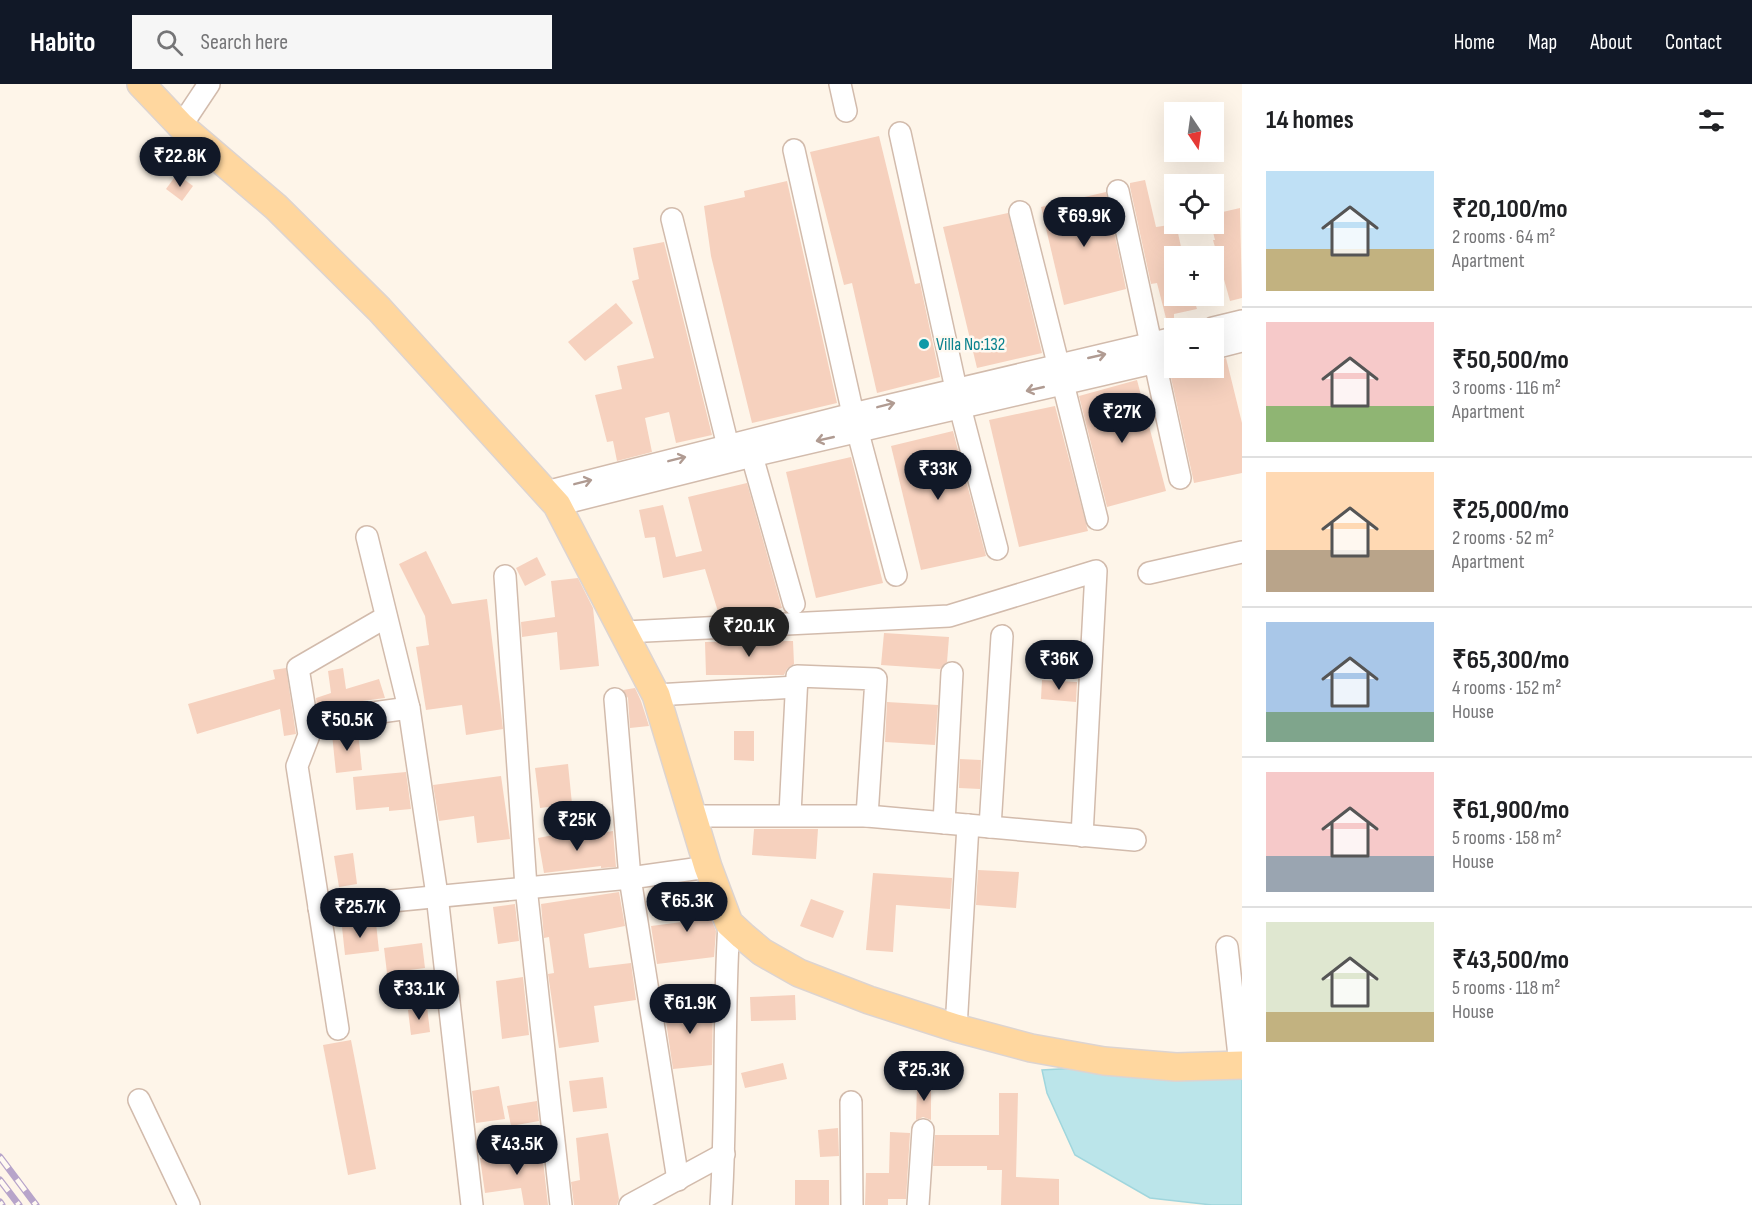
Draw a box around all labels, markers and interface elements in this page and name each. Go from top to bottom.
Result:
search box [132,15,552,69]
text: Habito [30,26,96,59]
icon: search [153,26,186,59]
text: Search here [201,29,288,56]
text: Home [1454,30,1495,55]
text: Map [1528,30,1557,55]
text: About [1590,30,1632,55]
text: Contact [1665,30,1722,55]
north arrow [1164,102,1224,162]
map controls [1164,102,1224,378]
icon: filters [1695,104,1728,137]
text: 14 homes [1266,105,1354,136]
pin: ₹22.8K [131,137,229,188]
text: ₹22.8K [154,144,206,168]
button: locate [1164,174,1224,234]
text: ₹20,100/mo [1452,194,1568,225]
icon: home [1314,195,1386,267]
pin: ₹69.9K [1035,197,1133,248]
text: ₹69.9K [1057,204,1111,228]
text: 2 rooms · 64 m² [1452,225,1556,249]
button: + [1164,246,1224,306]
text: Apartment [1452,249,1525,273]
button: − [1164,318,1224,378]
place label: Villa No:132 [936,334,1005,355]
marker: Villa No:132 [917,337,931,351]
text: ₹50,500/mo [1452,345,1569,376]
icon: home [1314,346,1386,418]
one-way arrow [1087,350,1106,362]
text: 3 rooms · 116 m² [1452,376,1561,400]
one-way arrow [1026,384,1045,396]
pin: ₹27K [1086,393,1158,444]
one-way arrow [877,399,896,411]
text: ₹27K [1103,400,1141,424]
text: Apartment [1452,400,1525,424]
one-way arrow [816,433,835,445]
pin: ₹33K [902,450,974,501]
one-way arrow [667,452,686,464]
text: ₹33K [918,457,958,481]
one-way arrow [573,476,592,488]
text: ₹25,000/mo [1452,495,1569,526]
icon: home [1314,496,1386,568]
text: 2 rooms · 52 m² [1452,526,1554,550]
text: Apartment [1452,550,1525,574]
pin: ₹20.1K [700,607,798,658]
text: ₹20.1K [723,614,775,638]
pin: ₹36K [1023,640,1095,691]
text: ₹65,300/mo [1452,645,1569,676]
icon: home [1314,646,1386,718]
text: ₹36K [1039,647,1079,671]
text: 4 rooms · 152 m² [1452,676,1561,700]
text: House [1452,700,1494,724]
pin: ₹50.5K [298,701,396,752]
text: ₹50.5K [321,708,373,732]
text: ₹61,900/mo [1452,795,1569,826]
icon: home [1314,796,1386,868]
pin: ₹25K [541,801,613,852]
text: ₹25K [558,808,596,832]
text: 5 rooms · 158 m² [1452,826,1562,850]
text: House [1452,850,1494,874]
pin: ₹65.3K [638,882,736,933]
pin: ₹25.7K [311,888,409,939]
text: ₹65.3K [661,889,714,913]
text: ₹25.7K [334,895,386,919]
text: ₹43,500/mo [1452,945,1569,976]
icon: home [1314,946,1386,1018]
pin: ₹33.1K [370,970,468,1021]
text: 5 rooms · 118 m² [1452,976,1561,1000]
text: ₹33.1K [393,977,445,1001]
pin: ₹61.9K [641,984,739,1035]
text: ₹61.9K [664,991,716,1015]
text: House [1452,1000,1494,1024]
pin: ₹25.3K [875,1051,973,1102]
text: ₹25.3K [898,1058,950,1082]
pin: ₹43.5K [468,1125,566,1176]
text: ₹43.5K [491,1132,543,1156]

